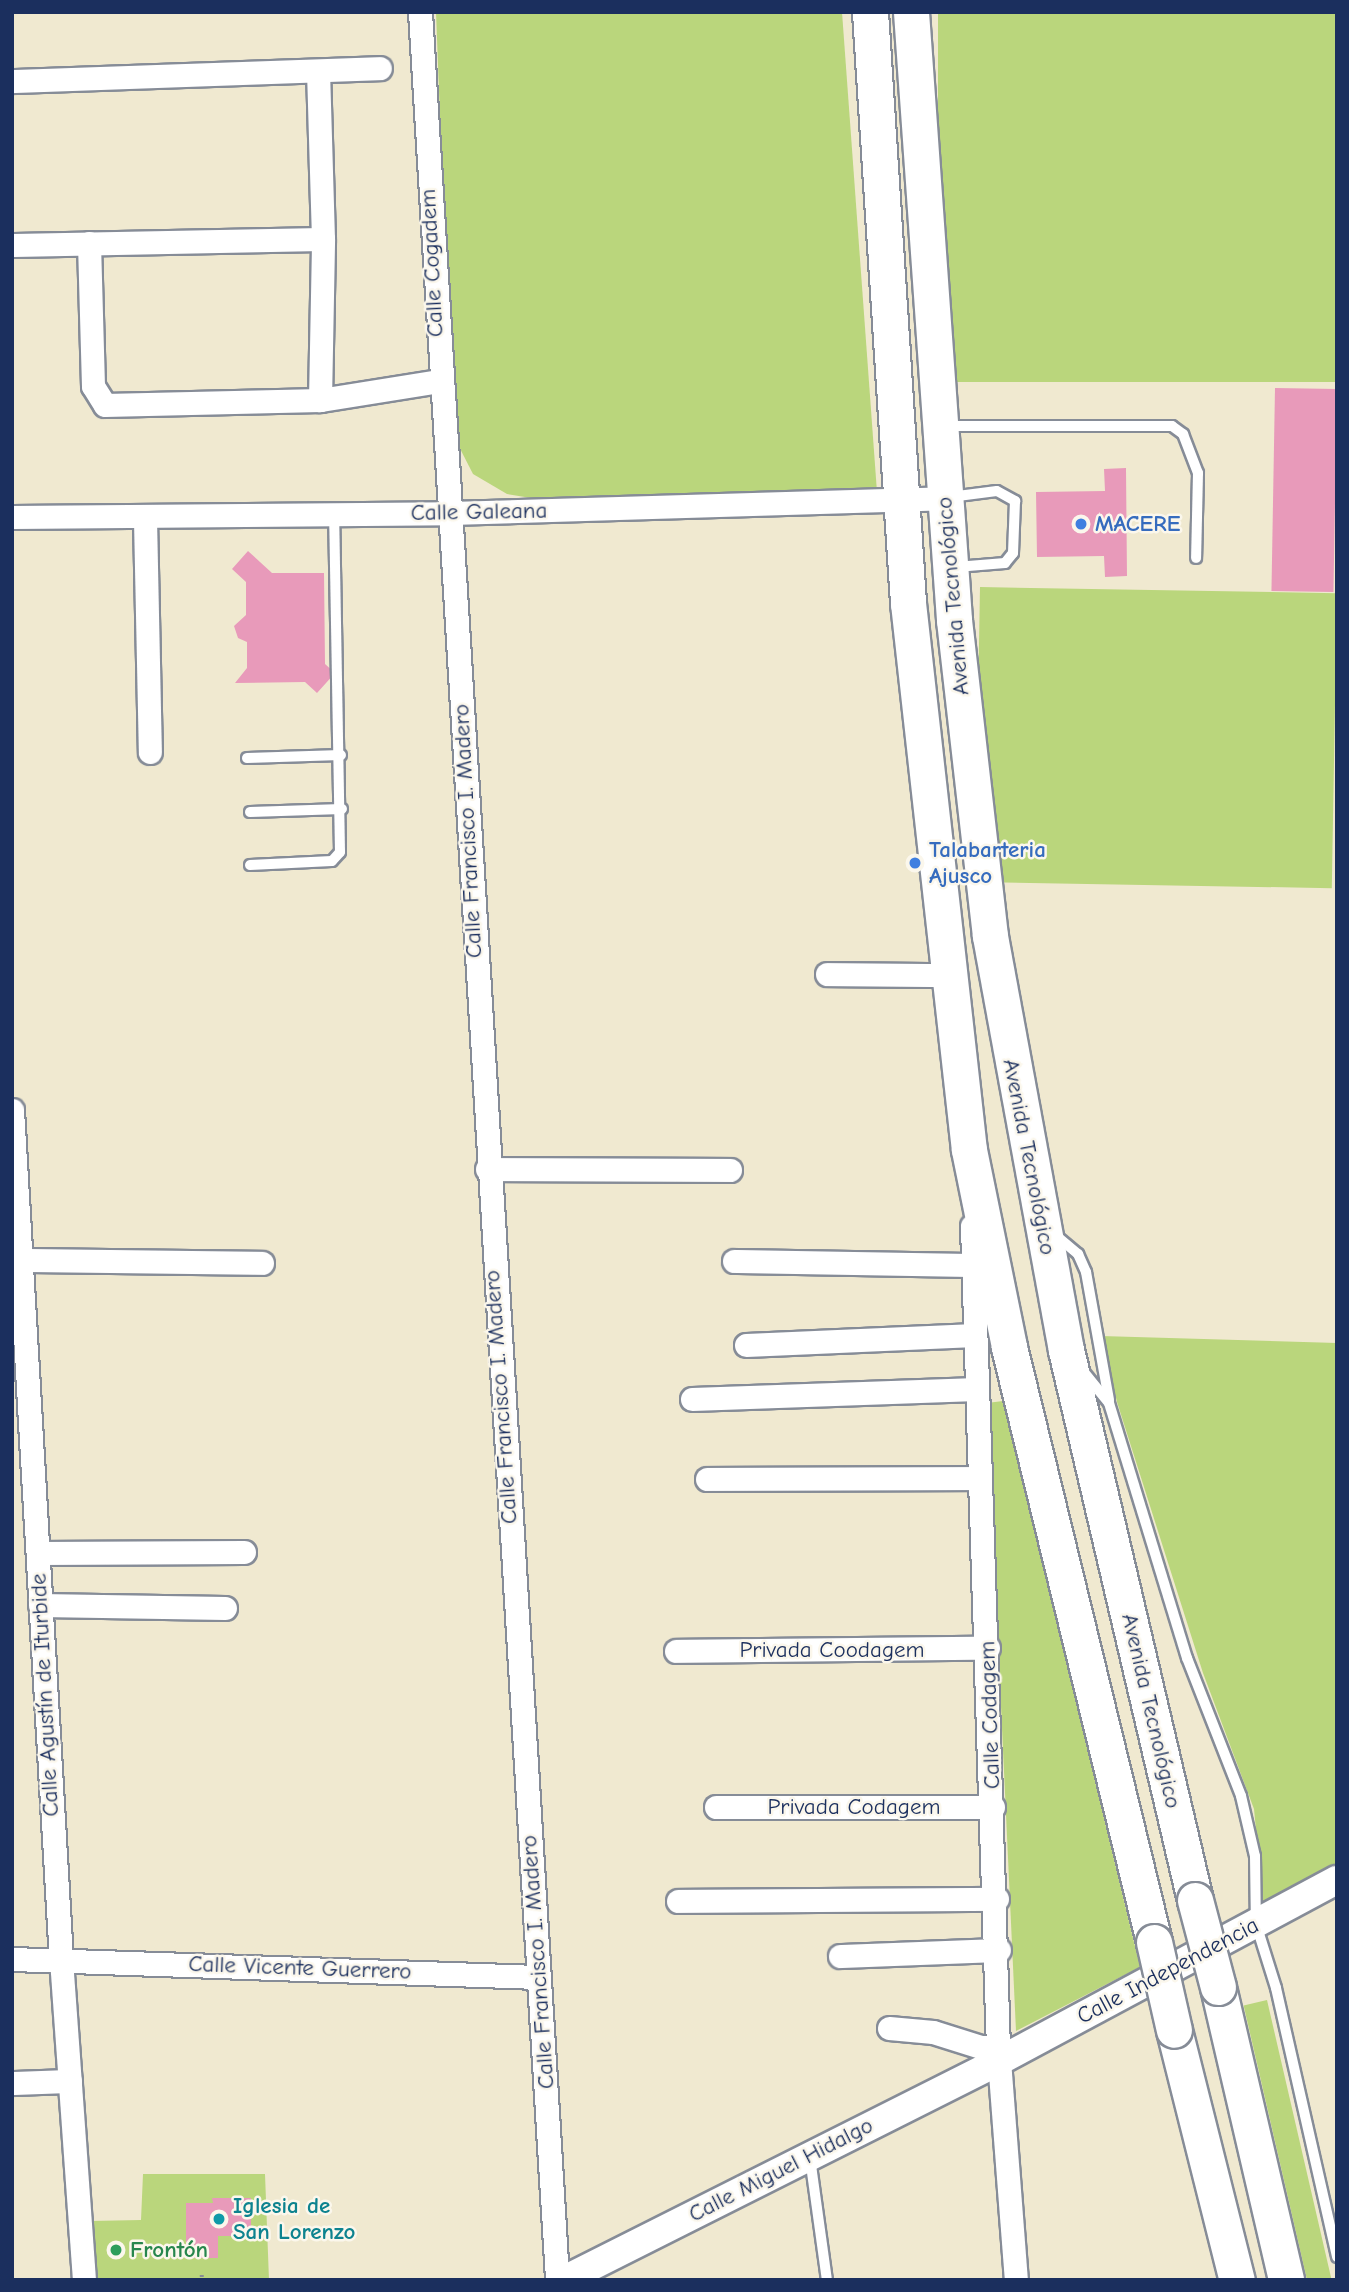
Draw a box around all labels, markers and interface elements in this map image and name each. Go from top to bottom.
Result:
street label: Calle Cogadem [414,188,450,338]
street label: Avenida Tecnológico [931,496,975,696]
street label: Calle Galeana [410,497,548,527]
place label: MACERE [1095,510,1180,538]
marker: MACERE [1073,516,1089,532]
street label: Calle Francisco I. Madero [448,703,488,959]
place label: Talabarteria Ajusco [929,836,1046,890]
marker: Talabarteria Ajusco [907,855,923,871]
street label: Avenida Tecnológico [996,1057,1062,1257]
street label: Calle Francisco I. Madero [478,1269,524,1525]
street label: Calle Agustín de Iturbide [25,1573,65,1817]
street label: Avenida Tecnológico [1115,1611,1187,1811]
street label: Privada Coodagem [739,1636,925,1664]
street label: Calle Codagem [974,1640,1006,1790]
street label: Privada Codagem [767,1793,941,1821]
street label: Calle Francisco I. Madero [515,1834,561,2090]
street label: Calle Independencia [1072,1911,1264,2031]
street label: Calle Vicente Guerrero [188,1950,412,1986]
street label: Calle Miguel Hidalgo [684,2112,878,2228]
place label: Iglesia de San Lorenzo [233,2192,355,2246]
marker: Iglesia de San Lorenzo [211,2211,227,2227]
place label: Frontón [130,2236,208,2264]
marker: Frontón [108,2242,124,2258]

